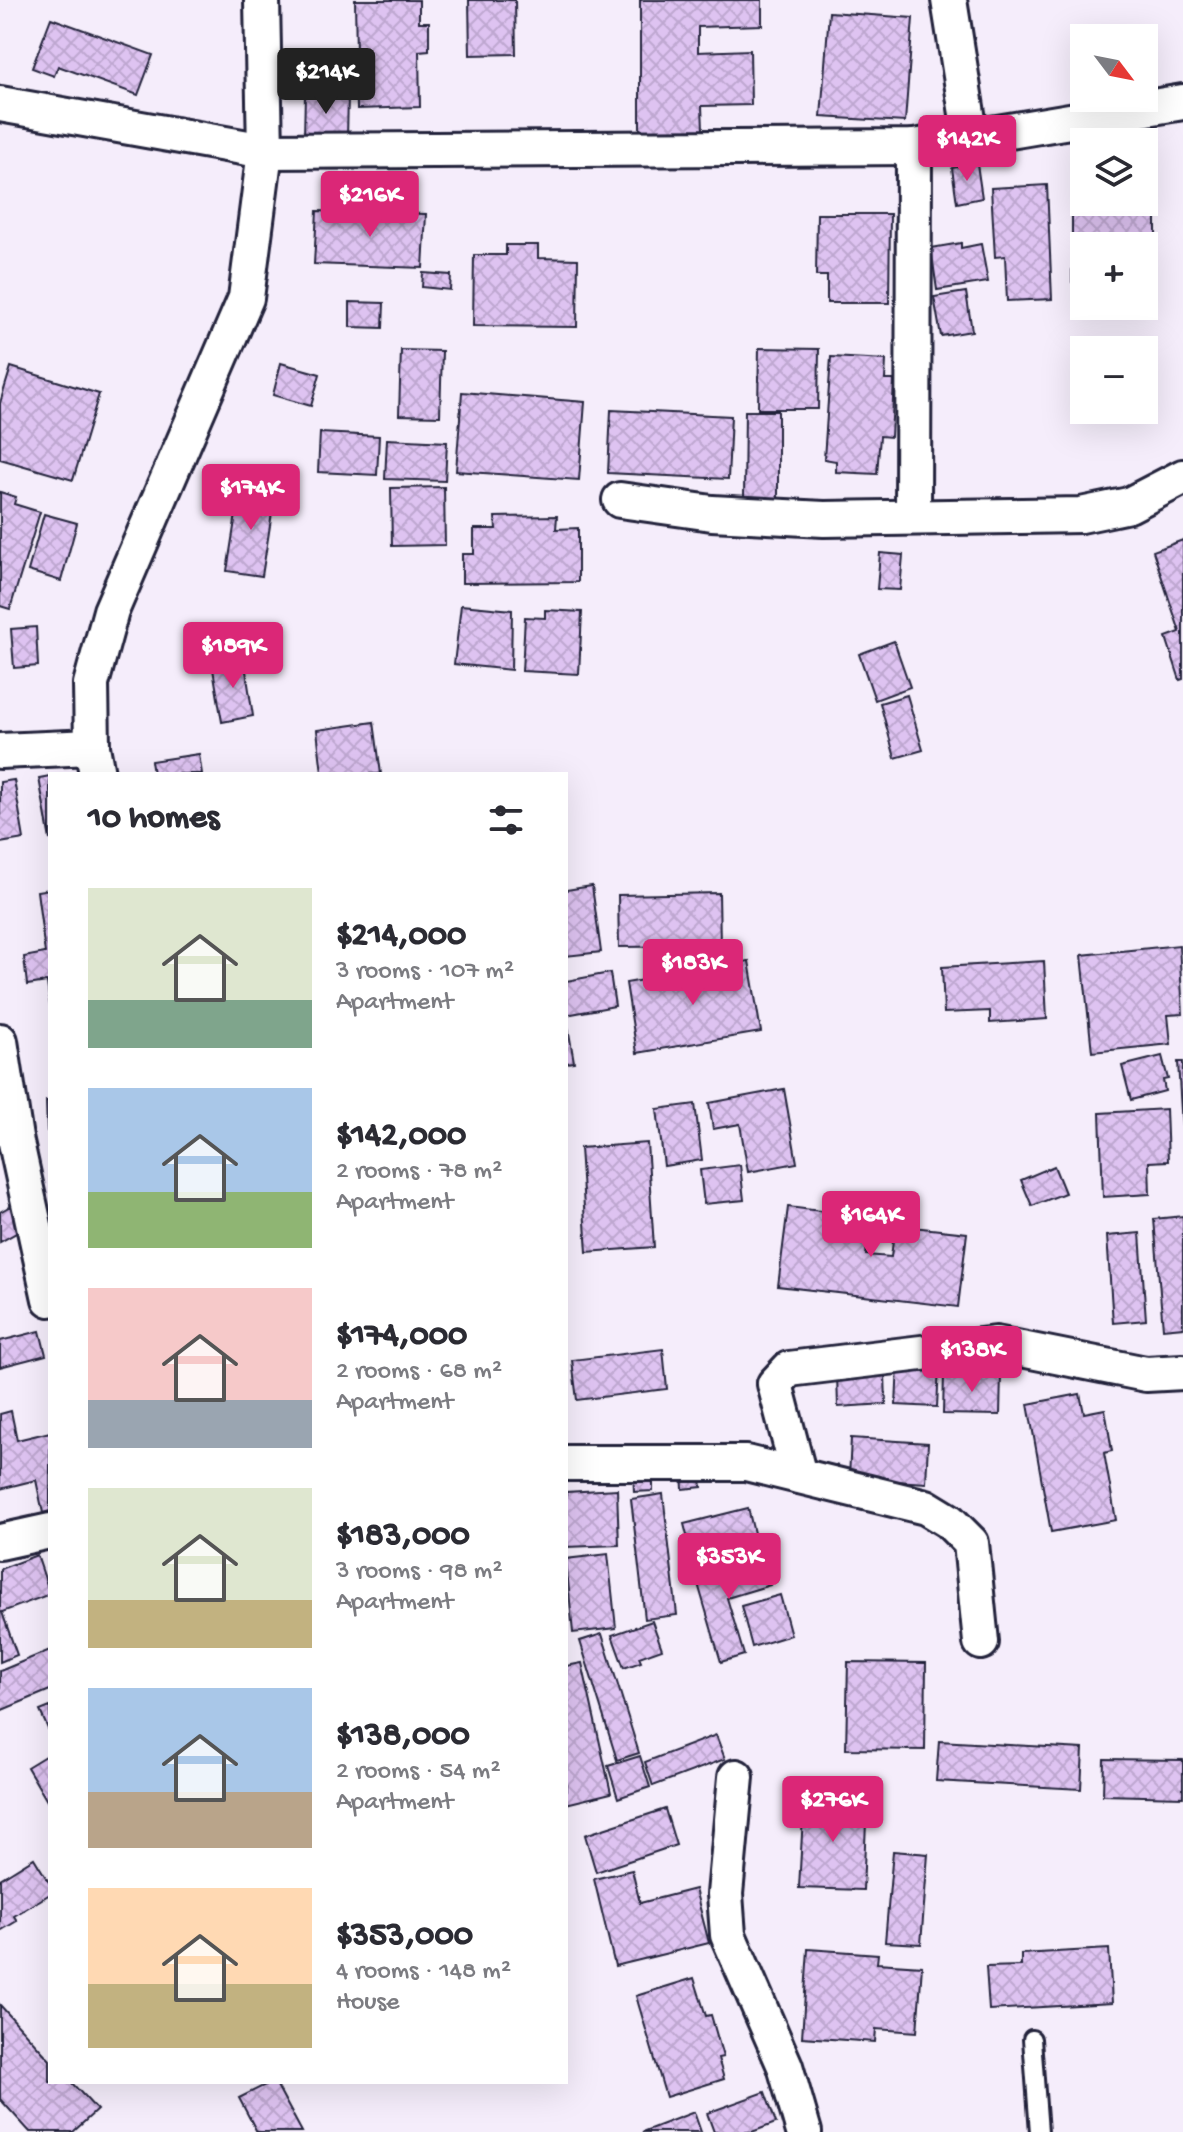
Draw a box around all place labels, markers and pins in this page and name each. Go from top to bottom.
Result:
pin: $214K [270,48,382,116]
pin: $142K [911,115,1023,183]
pin: $216K [314,171,426,239]
pin: $174K [195,464,307,532]
pin: $189K [177,622,289,690]
pin: $183K [637,939,749,1007]
pin: $164K [815,1191,927,1259]
pin: $138K [916,1326,1028,1394]
pin: $353K [673,1533,785,1601]
pin: $276K [777,1776,889,1844]

